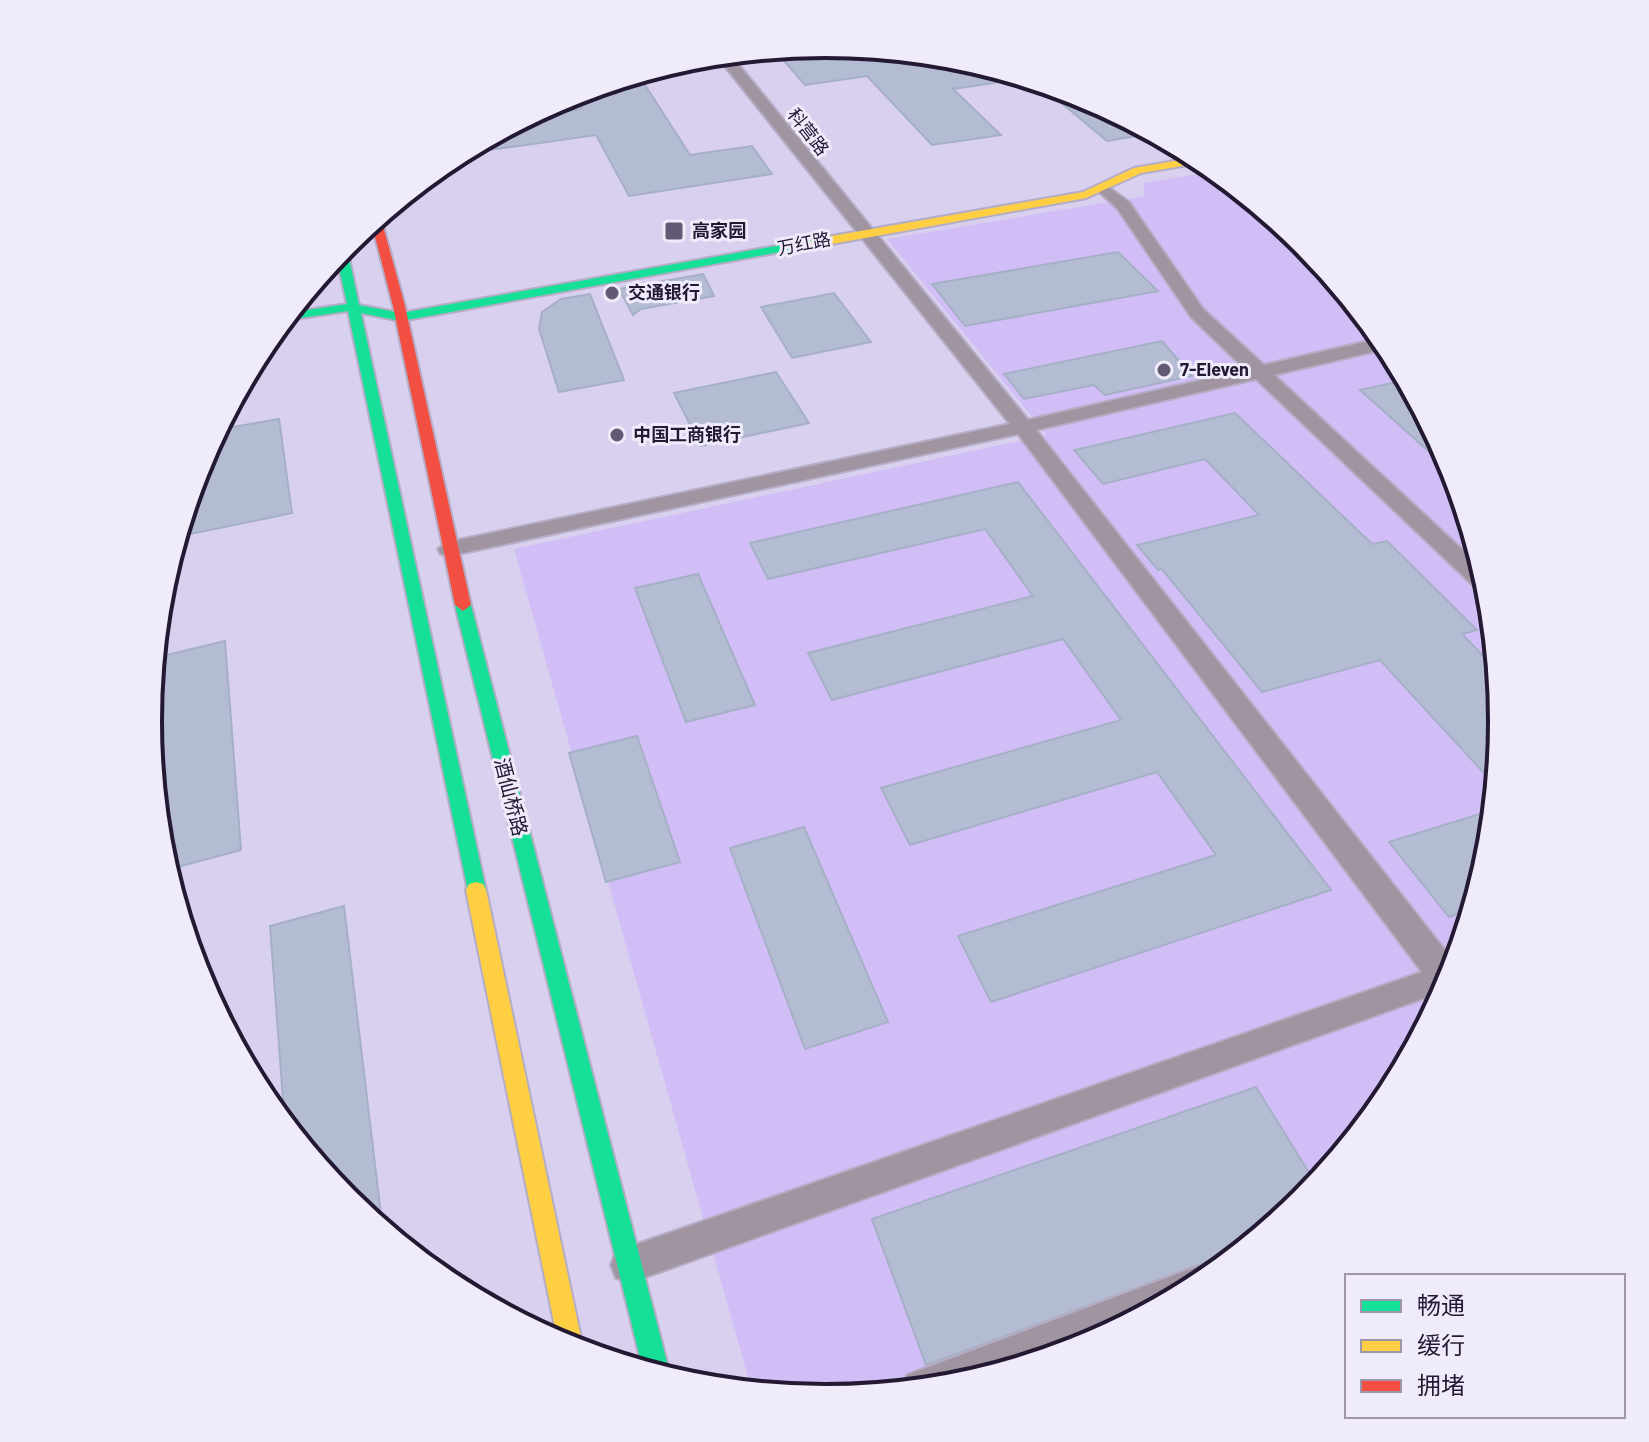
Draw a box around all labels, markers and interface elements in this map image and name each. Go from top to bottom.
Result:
street label: 科营路 [783,103,834,159]
place label: 高家园 [692,219,746,241]
marker: 高家园 [663,220,685,242]
street label: 万红路 [775,227,832,259]
place label: 交通银行 [628,281,700,303]
marker: 交通银行 [603,284,621,302]
place label: 7-Eleven [1180,358,1249,380]
marker: 7-Eleven [1155,361,1173,379]
place label: 中国工商银行 [633,423,741,445]
marker: 中国工商银行 [608,426,626,444]
street label: 酒仙桥路 [491,755,533,838]
legend [1345,1274,1625,1418]
text: 畅通 [1417,1290,1465,1319]
text: 缓行 [1417,1330,1465,1359]
text: 拥堵 [1417,1370,1465,1399]

